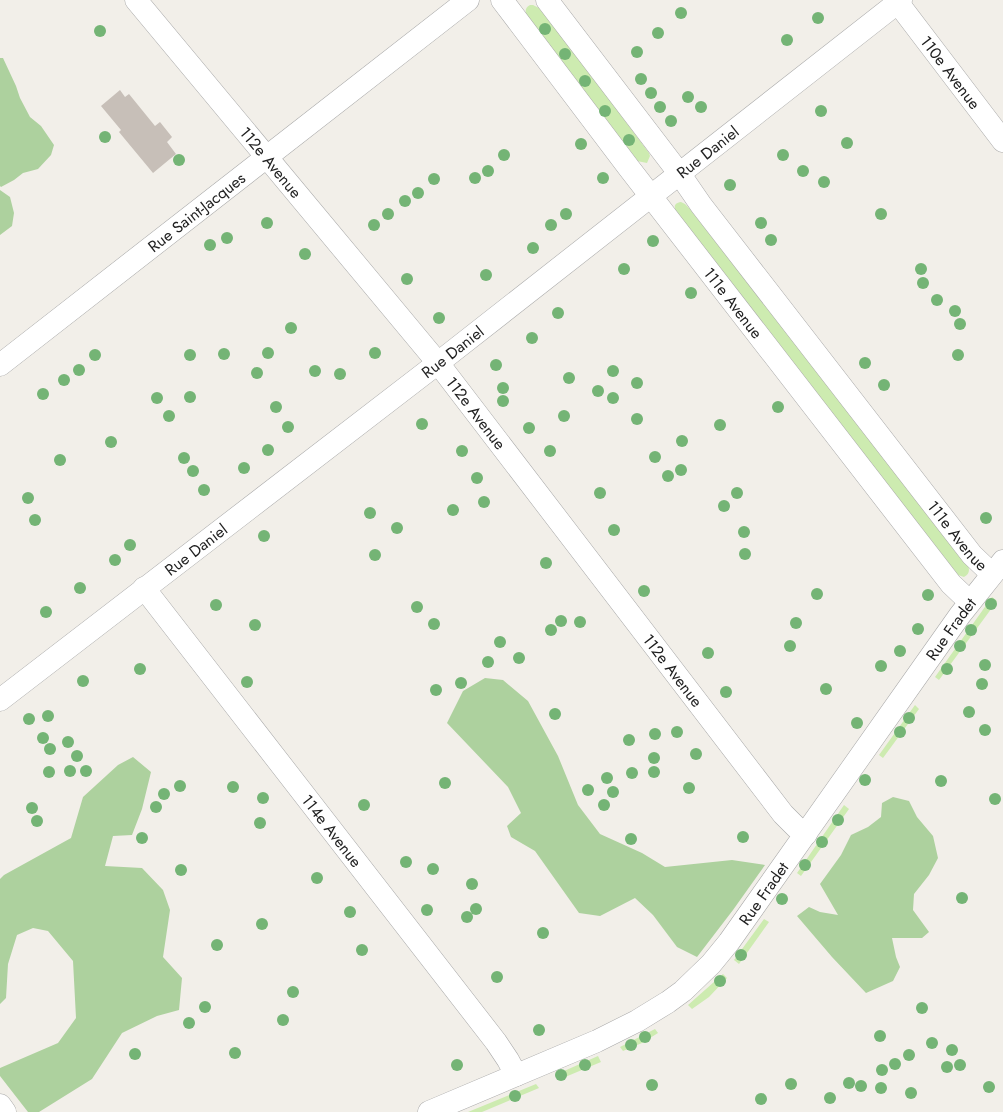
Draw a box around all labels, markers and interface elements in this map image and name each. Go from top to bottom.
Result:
street label: 110e Avenue [915,31,986,114]
street label: Rue Daniel [672,120,744,184]
street label: 112e Avenue [234,122,307,203]
street label: Rue Saint-Jacques [143,167,250,258]
street label: 111e Avenue [698,263,768,344]
street label: Rue Daniel [417,320,489,384]
street label: 112e Avenue [440,372,511,455]
street label: 111e Avenue [922,496,993,576]
street label: Rue Daniel [160,518,232,581]
street label: Rue Fradet [920,593,982,665]
street label: 112e Avenue [637,629,708,712]
street label: 114e Avenue [296,790,367,872]
street label: Rue Fradet [733,857,794,930]

